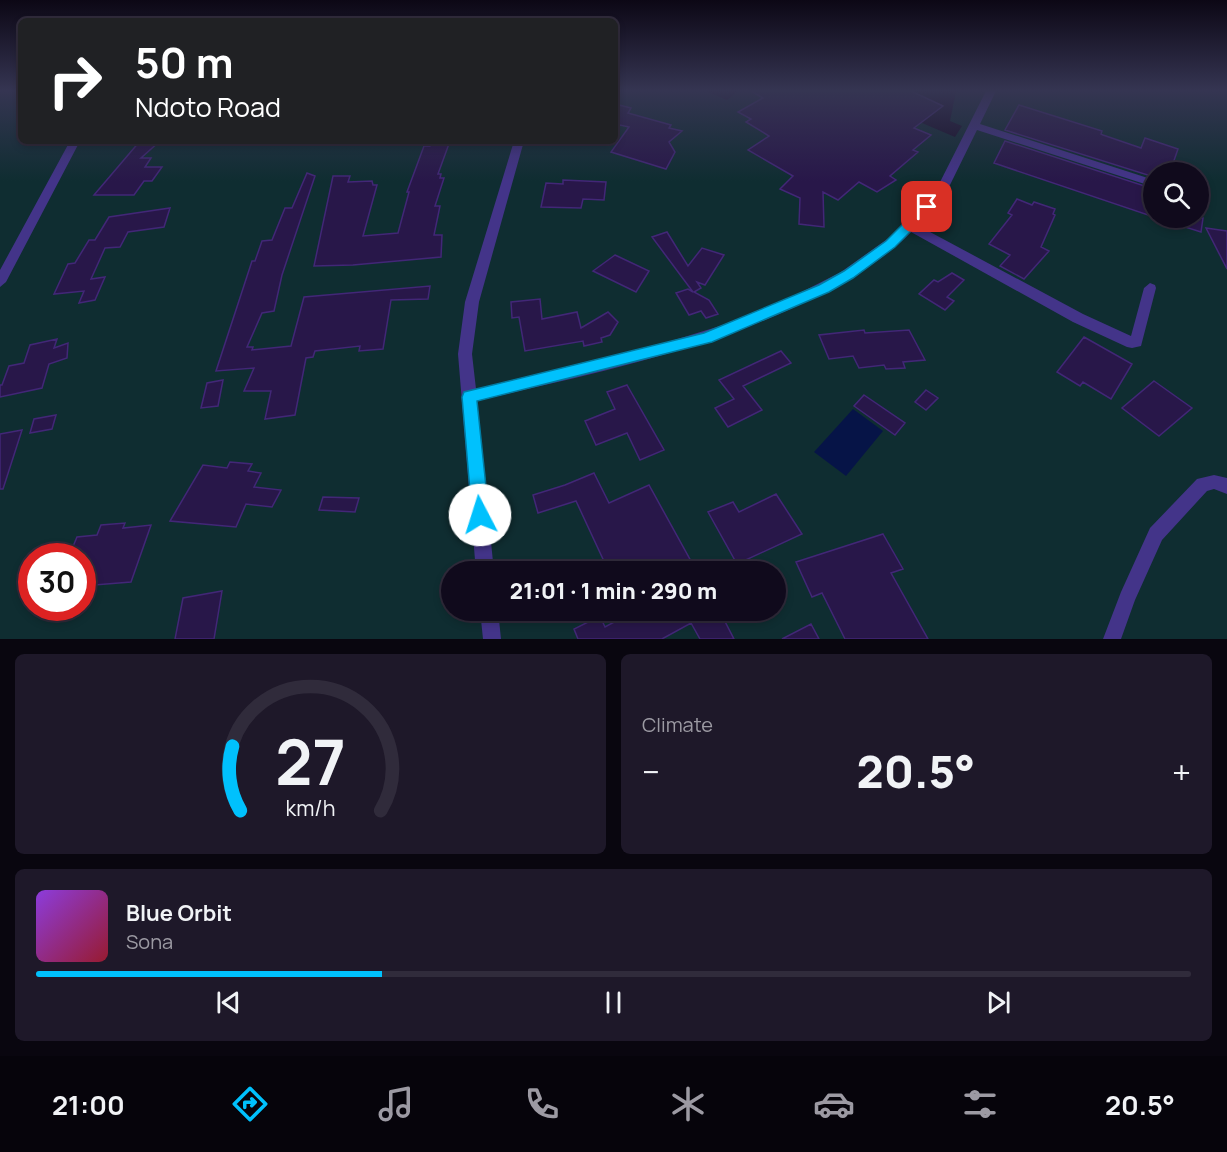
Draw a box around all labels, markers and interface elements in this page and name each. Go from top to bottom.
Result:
text: 50 m [135,33,233,91]
icon: right [36,42,114,120]
text: Ndoto Road [135,88,281,125]
map controls [1143,162,1209,228]
button: search [1143,162,1209,228]
pin [901,181,952,232]
icon: arrive [910,190,943,223]
position arrow [448,483,512,547]
speed limit sign: 30 [18,543,96,621]
text: 21:01 · 1 min · 290 m [510,576,717,606]
text: Climate [642,711,713,738]
text: 27 [275,718,346,804]
text: 20.5° [857,740,975,802]
text: − [642,749,660,794]
text: + [1172,749,1191,794]
text: km/h [286,793,335,822]
text: Blue Orbit [126,898,232,928]
text: Sona [126,928,173,955]
icon: previous [212,986,245,1019]
icon: pause [597,986,630,1019]
icon: next [982,986,1015,1019]
icon: directions [229,1083,271,1125]
icon: music [375,1083,417,1125]
icon: phone [521,1083,563,1125]
icon: climate [667,1083,709,1125]
icon: car [813,1083,855,1125]
icon: filters [959,1083,1001,1125]
text: 21:00 [52,1086,125,1123]
text: 20.5° [1105,1086,1175,1123]

